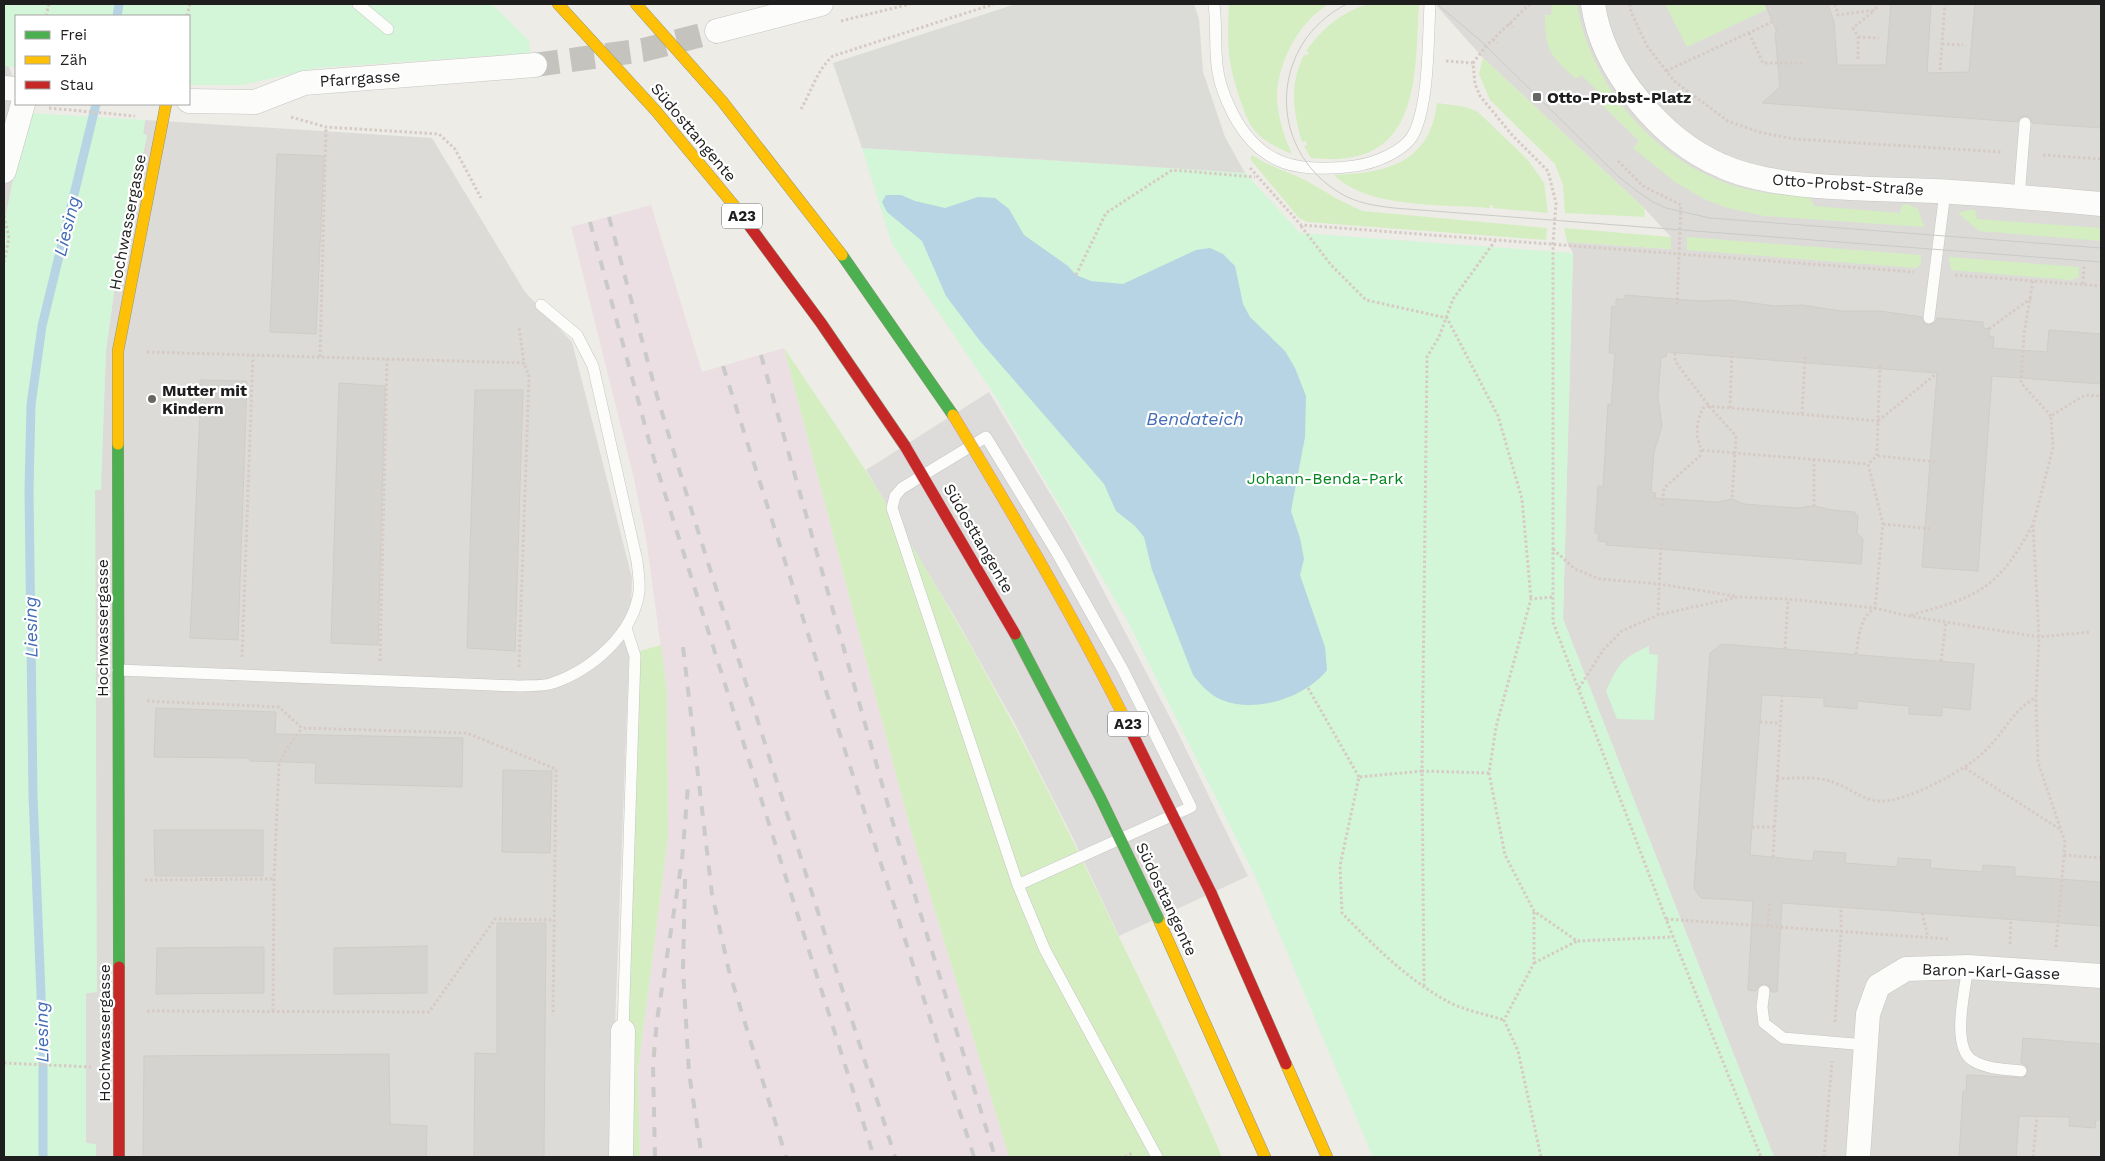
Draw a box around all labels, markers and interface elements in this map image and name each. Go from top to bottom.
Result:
legend [15,15,190,105]
text: Frei [60,26,87,44]
text: Zäh [60,51,87,69]
street label: Pfarrgasse [319,66,401,91]
text: Stau [60,76,94,94]
street label: Südosttangente [647,79,740,186]
place label: Otto-Probst-Platz [1547,88,1691,107]
marker: Otto-Probst-Platz [1531,91,1543,103]
street label: Hochwassergasse [105,152,150,292]
street label: Otto-Probst-Straße [1772,170,1924,199]
water label: Liesing [49,194,84,258]
road number: A23 [722,204,762,228]
place label: Mutter mit Kindern [162,381,247,418]
marker: Mutter mit Kindern [146,393,158,405]
water label: Bendateich [1146,408,1244,429]
park label: Johann-Benda-Park [1247,469,1403,488]
street label: Südosttangente [940,480,1018,596]
street label: Hochwassergasse [93,559,112,697]
water label: Liesing [19,596,42,658]
road number: A23 [1108,712,1148,736]
street label: Südosttangente [1132,839,1201,959]
street label: Baron-Karl-Gasse [1921,960,2060,983]
street label: Hochwassergasse [95,964,114,1102]
water label: Liesing [30,1001,53,1063]

